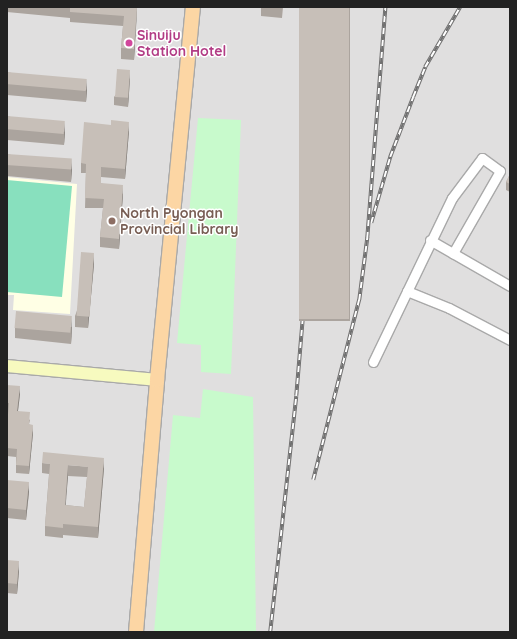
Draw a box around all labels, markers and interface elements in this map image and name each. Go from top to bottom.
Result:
place label: Sinuiju Station Hotel [137,27,226,60]
marker: Sinuiju Station Hotel [124,38,134,48]
place label: North Pyongan Provincial Library [120,205,238,238]
marker: North Pyongan Provincial Library [107,216,117,226]

